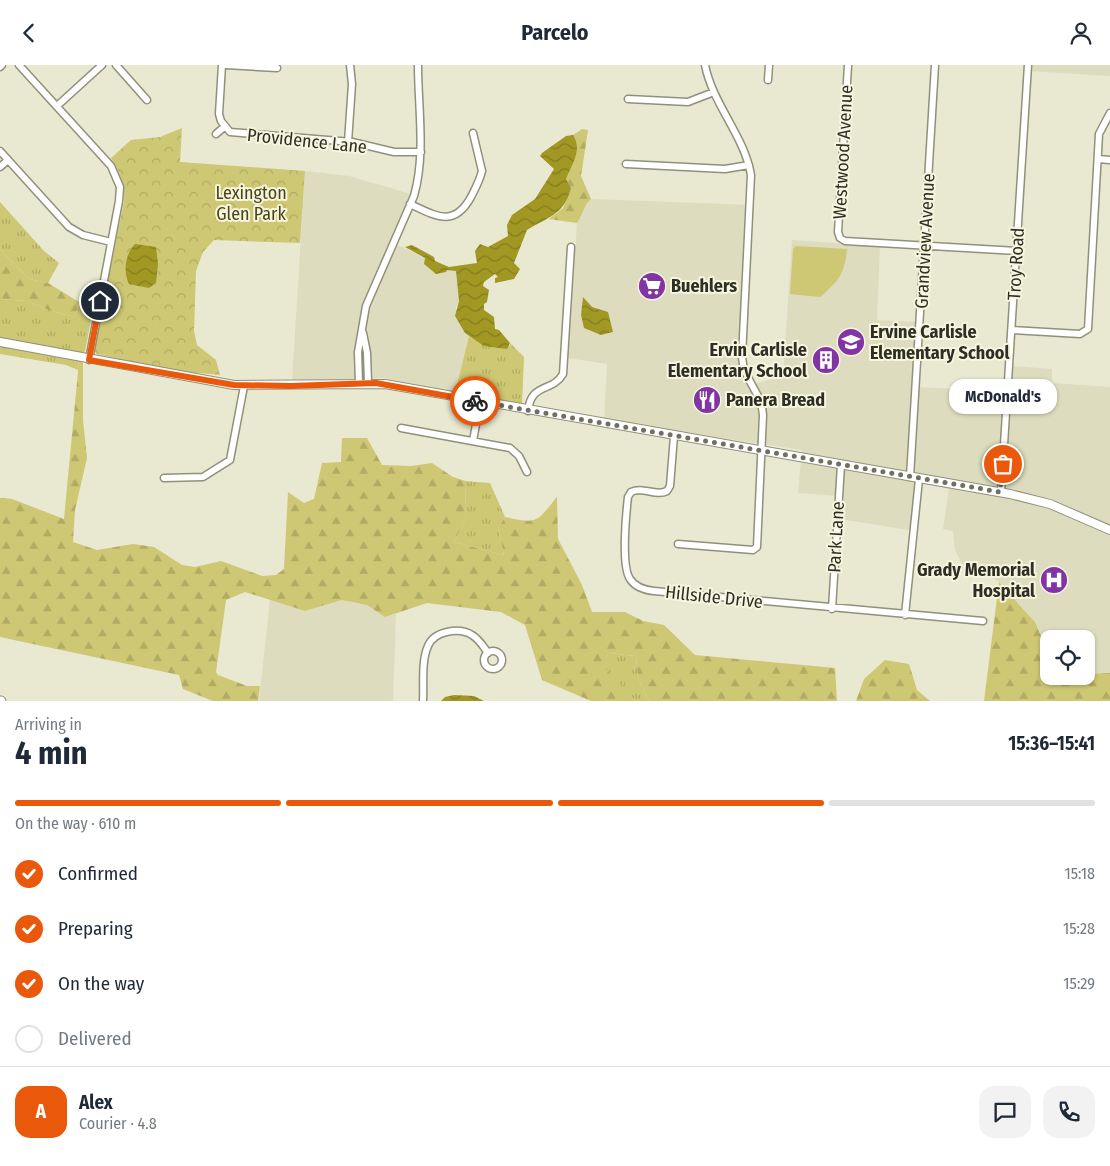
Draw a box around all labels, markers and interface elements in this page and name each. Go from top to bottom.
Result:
icon: back [15,19,43,47]
text: Parcelo [521,19,589,46]
icon: person [1067,19,1095,47]
street label: Westwood Avenue [828,84,858,220]
street label: Providence Lane [246,124,368,158]
street label: Grandview Avenue [910,173,940,309]
park label: Lexington Glen Park [215,182,287,225]
street label: Troy Road [1003,227,1029,301]
supermarket icon: Buehlers [637,271,667,301]
place label: Buehlers [671,275,737,297]
pin [79,280,121,322]
icon: home [86,287,114,315]
place label: Ervine Carlisle Elementary School [870,321,1009,364]
school or university icon: Ervine Carlisle Elementary School [836,327,866,357]
place label: Ervin Carlisle Elementary School [668,339,807,382]
building icon: Ervin Carlisle Elementary School [811,345,841,375]
courier [450,376,500,426]
callout: McDonald's [949,379,1057,414]
restaurant icon: Panera Bread [692,385,722,415]
icon: bike [461,387,489,415]
text: McDonald's [965,387,1041,406]
place label: Panera Bread [726,389,825,411]
pin [982,443,1024,485]
icon: bag [989,450,1017,478]
street label: Park Lane [823,501,849,573]
place label: Grady Memorial Hospital [917,559,1035,602]
hospital icon: Grady Memorial Hospital [1039,565,1069,595]
street label: Hillside Drive [664,581,764,613]
map controls [1040,630,1095,685]
button: locate [1040,630,1095,685]
text: Arriving in [15,715,82,734]
text: 15:36–15:41 [1008,732,1095,755]
text: 4 min [15,734,88,772]
text: On the way · 610 m [15,814,136,833]
icon: check [15,860,43,888]
text: Confirmed [58,862,138,885]
text: 15:18 [1064,864,1095,883]
icon: check [15,915,43,943]
text: Preparing [58,917,133,940]
text: 15:28 [1063,919,1095,938]
icon: check [15,970,43,998]
text: On the way [58,972,144,995]
text: 15:29 [1063,974,1095,993]
text: Delivered [58,1027,132,1050]
button: chat [979,1086,1031,1138]
button: phone [1043,1086,1095,1138]
text: Alex [79,1091,113,1114]
text: A [36,1100,46,1123]
text: Courier · 4.8 [79,1114,157,1133]

